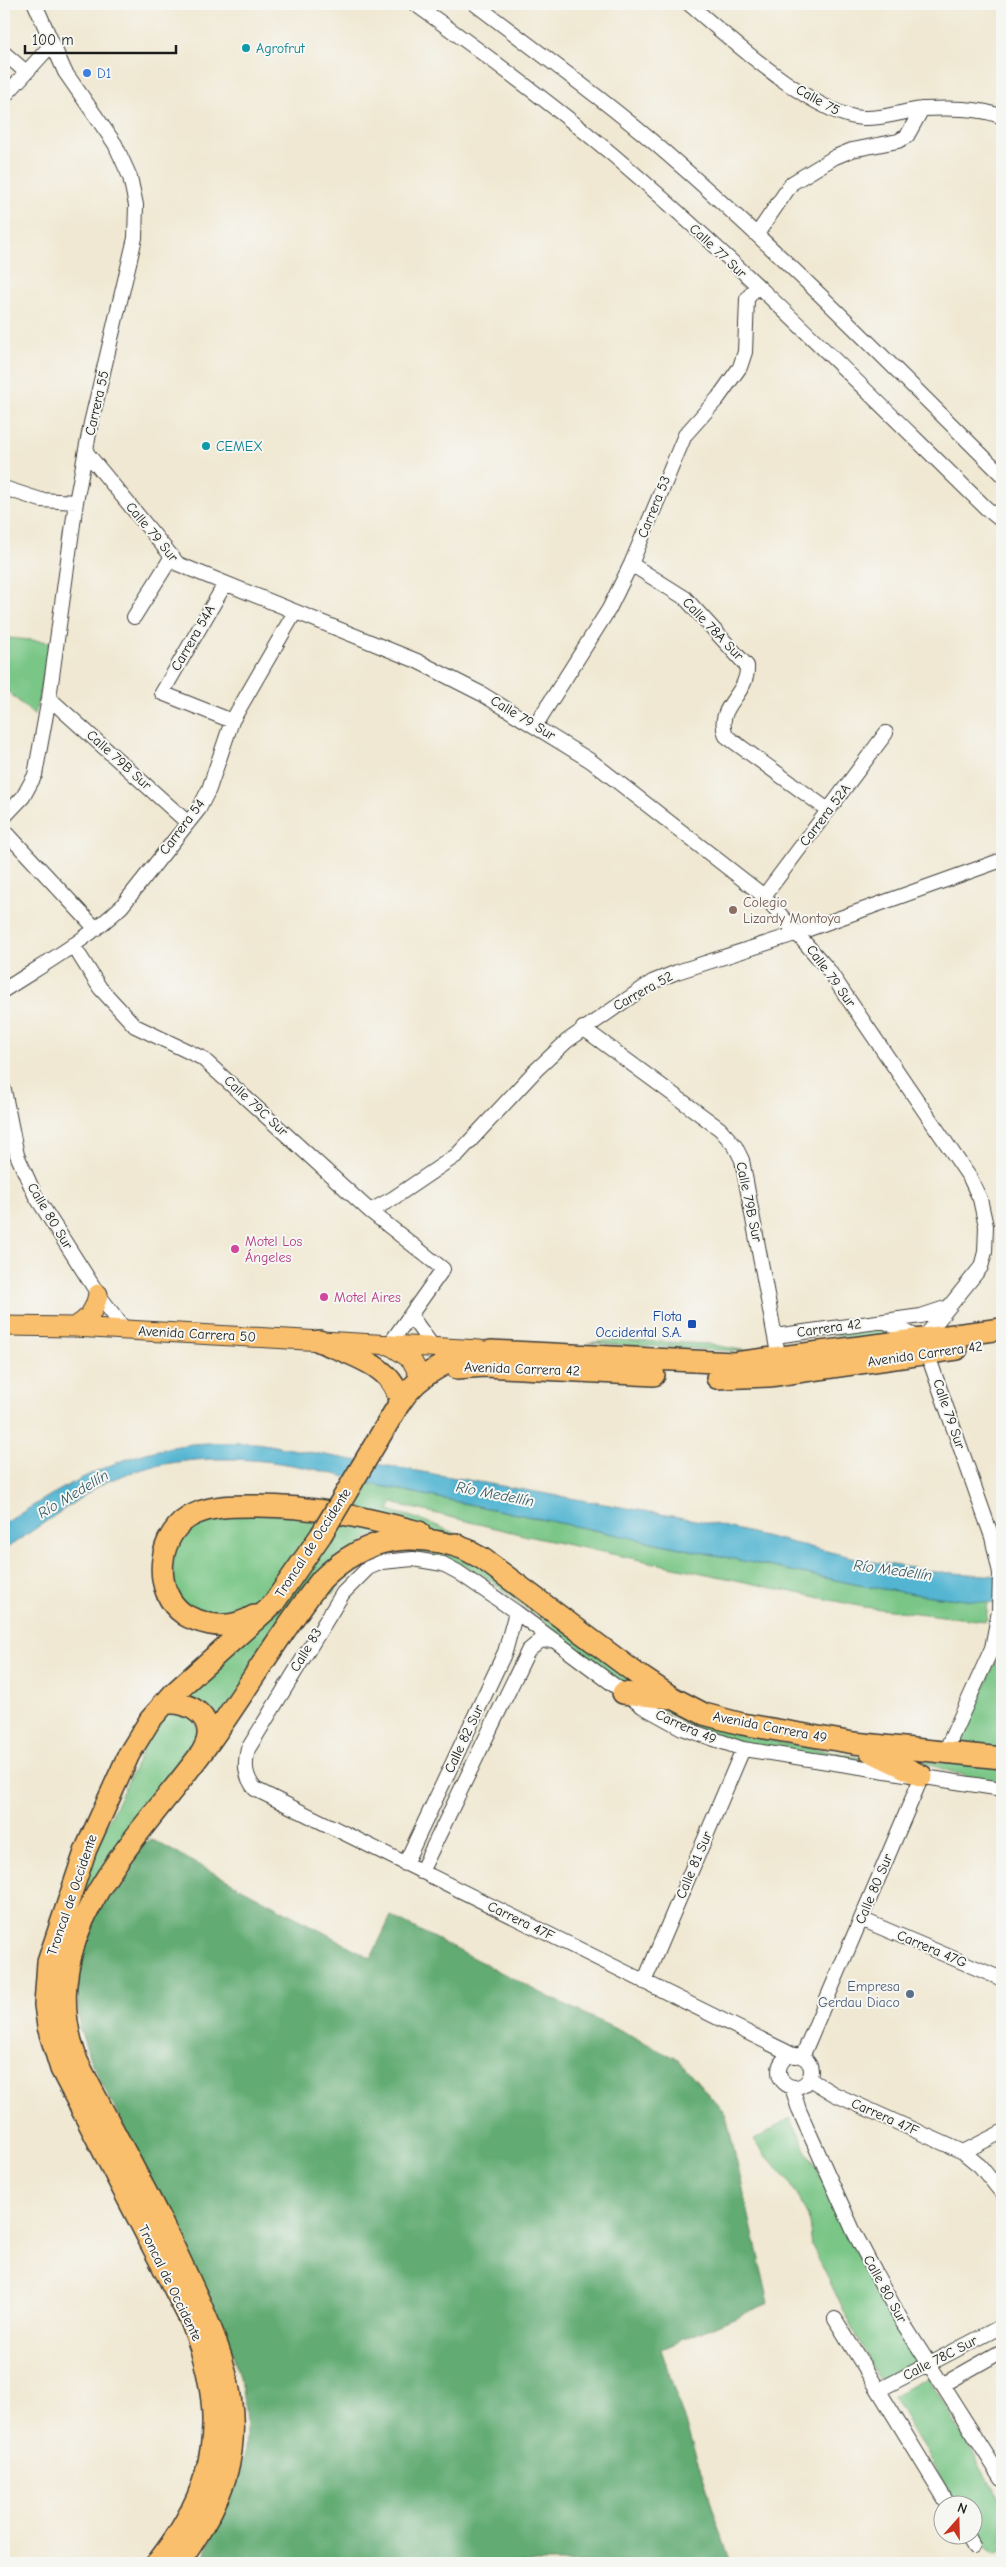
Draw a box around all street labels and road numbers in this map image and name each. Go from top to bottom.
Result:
street label: Calle 75 [793,81,843,119]
street label: Calle 77 Sur [686,220,750,282]
street label: Carrera 55 [81,369,113,437]
street label: Carrera 53 [634,473,674,541]
street label: Calle 79 Sur [122,499,182,566]
street label: Calle 78A Sur [679,594,747,664]
street label: Carrera 54A [167,602,219,674]
street label: Calle 79 Sur [487,692,559,744]
street label: Calle 79B Sur [83,726,155,794]
street label: Carrera 52A [796,780,854,850]
street label: Carrera 54 [156,796,209,858]
street label: Calle 79 Sur [803,942,860,1011]
street label: Carrera 52 [610,968,676,1014]
street label: Calle 79C Sur [220,1072,292,1140]
street label: Calle 79B Sur [732,1160,766,1244]
street label: Calle 80 Sur [24,1180,77,1253]
street label: Carrera 42 [796,1315,862,1341]
street label: Avenida Carrera 50 [138,1322,256,1346]
street label: Avenida Carrera 42 [866,1338,984,1370]
street label: Avenida Carrera 42 [464,1358,580,1380]
street label: Calle 79 Sur [929,1377,969,1452]
street label: Troncal de Occidente [271,1485,355,1601]
street label: Calle 83 [286,1625,326,1675]
street label: Calle 82 Sur [441,1702,487,1776]
street label: Carrera 49 [653,1706,719,1748]
street label: Avenida Carrera 49 [711,1708,829,1746]
street label: Calle 81 Sur [672,1828,716,1901]
street label: Troncal de Occidente [43,1832,101,1958]
street label: Calle 80 Sur [852,1851,897,1927]
street label: Carrera 47F [485,1898,557,1944]
street label: Carrera 47G [894,1927,970,1971]
street label: Carrera 47F [848,2095,922,2139]
street label: Troncal de Occidente [135,2222,205,2344]
street label: Calle 80 Sur [860,2252,911,2326]
street label: Calle 78C Sur [900,2332,980,2384]

